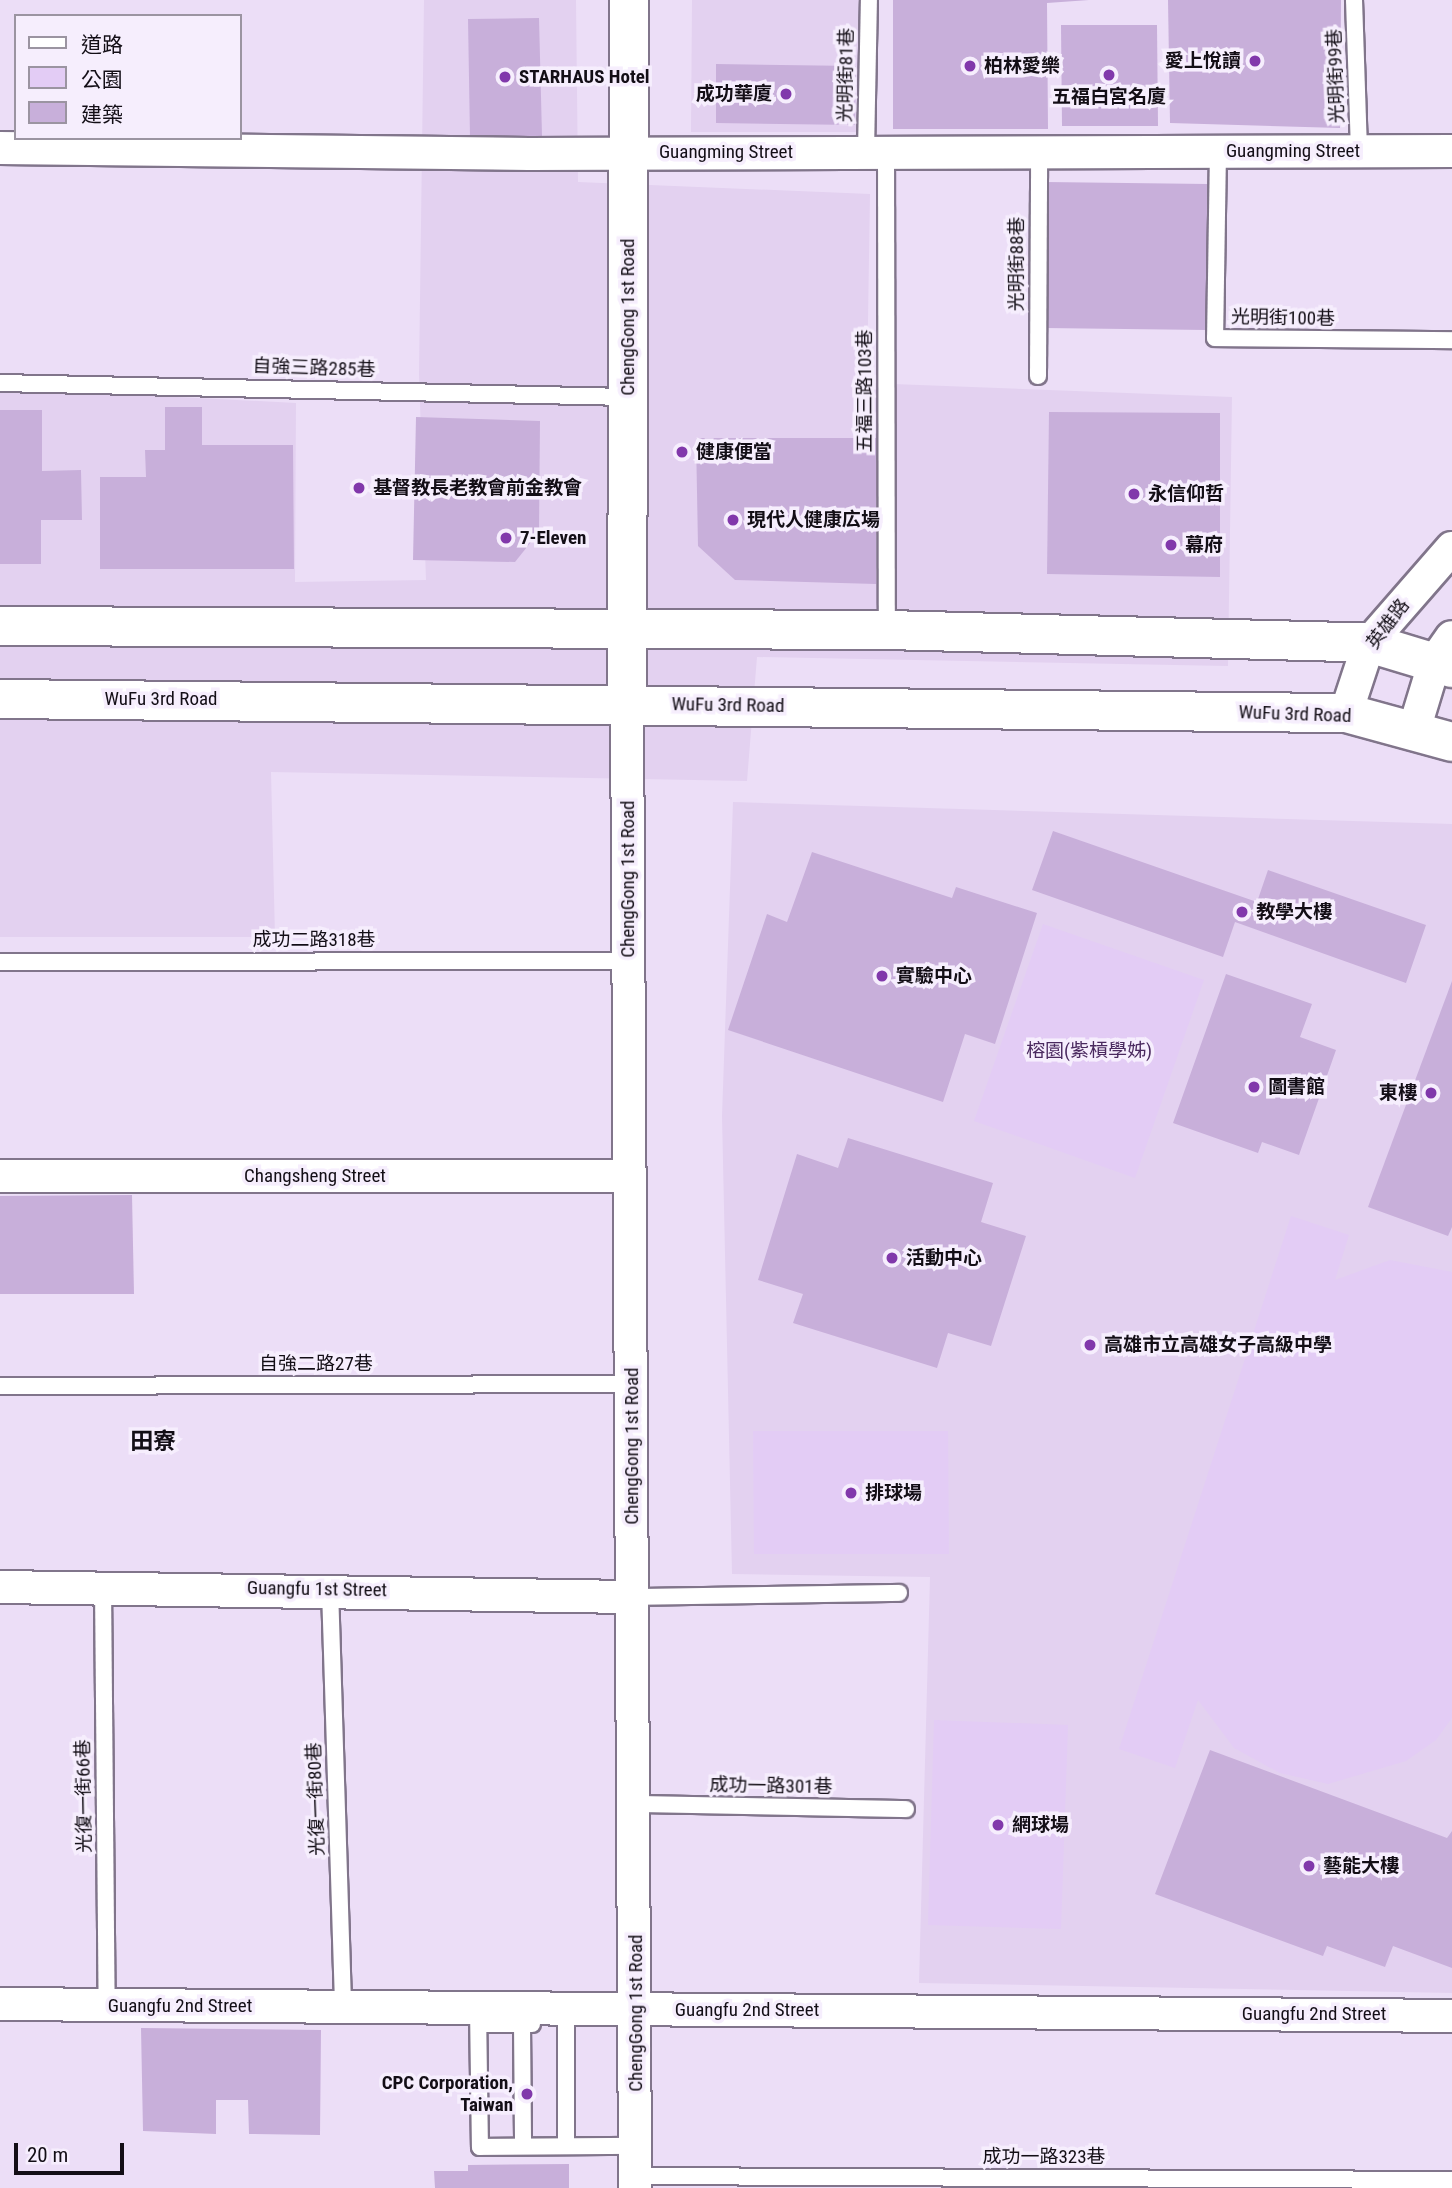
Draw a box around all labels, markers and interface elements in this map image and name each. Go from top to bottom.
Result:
legend [14,14,242,140]
street label: 光明街81巷 [834,27,858,123]
street label: 光明街99巷 [1323,28,1349,124]
text: 道路 [81,33,123,57]
place label: 愛上悅讀 [1165,50,1241,72]
marker: 愛上悅讀 [1247,53,1263,69]
place label: 柏林愛樂 [984,55,1060,77]
marker: 柏林愛樂 [962,58,978,74]
place label: STARHAUS Hotel [519,66,650,88]
marker: 五福白宮名廈 [1101,67,1117,83]
text: 公園 [81,68,123,92]
marker: STARHAUS Hotel [497,69,513,85]
place label: 成功華廈 [696,83,772,105]
marker: 成功華廈 [778,86,794,102]
place label: 五福白宮名廈 [1052,86,1166,108]
text: 建築 [81,103,123,127]
street label: Guangming Street [1226,140,1360,162]
street label: Guangming Street [659,141,793,163]
street label: 光明街88巷 [1006,217,1028,311]
street label: ChengGong 1st Road [617,238,639,396]
street label: 光明街100巷 [1231,306,1335,330]
street label: 五福三路103巷 [854,329,876,453]
street label: 自強三路285巷 [252,354,376,382]
place label: 健康便當 [696,441,772,463]
marker: 健康便當 [674,444,690,460]
place label: 基督教長老教會前金教會 [373,477,582,499]
marker: 基督教長老教會前金教會 [351,480,367,496]
place label: 永信仰哲 [1148,483,1224,505]
marker: 永信仰哲 [1126,486,1142,502]
place label: 現代人健康広場 [747,509,880,531]
marker: 現代人健康広場 [725,512,741,528]
place label: 7-Eleven [520,527,586,549]
marker: 7-Eleven [498,530,514,546]
place label: 幕府 [1185,534,1223,556]
marker: 幕府 [1163,537,1179,553]
street label: 英雄路 [1362,594,1414,654]
street label: WuFu 3rd Road [105,688,217,710]
street label: WuFu 3rd Road [671,693,785,717]
street label: WuFu 3rd Road [1238,701,1352,727]
street label: ChengGong 1st Road [617,800,639,958]
place label: 教學大樓 [1256,901,1332,923]
marker: 教學大樓 [1234,904,1250,920]
street label: 成功二路318巷 [252,929,376,951]
place label: 實驗中心 [896,965,972,987]
marker: 實驗中心 [874,968,890,984]
park label: 榕園(紫槓學姊) [1026,1040,1152,1062]
place label: 圖書館 [1268,1076,1325,1098]
marker: 圖書館 [1246,1079,1262,1095]
place label: 東樓 [1379,1082,1417,1104]
marker: 東樓 [1423,1085,1439,1101]
street label: Changsheng Street [244,1165,386,1187]
place label: 活動中心 [906,1247,982,1269]
marker: 活動中心 [884,1250,900,1266]
place label: 高雄市立高雄女子高級中學 [1104,1334,1332,1356]
marker: 高雄市立高雄女子高級中學 [1082,1337,1098,1353]
street label: 自強二路27巷 [259,1353,373,1375]
street label: ChengGong 1st Road [621,1367,643,1525]
district label: 田寮 [130,1428,176,1456]
place label: 排球場 [865,1482,922,1504]
marker: 排球場 [843,1485,859,1501]
street label: Guangfu 1st Street [247,1576,387,1602]
street label: 光復一街66巷 [72,1739,96,1853]
street label: 光復一街80巷 [303,1742,329,1856]
street label: 成功一路301巷 [709,1774,833,1798]
place label: 網球場 [1012,1814,1069,1836]
marker: 網球場 [990,1817,1006,1833]
place label: 藝能大樓 [1323,1855,1399,1877]
marker: 藝能大樓 [1301,1858,1317,1874]
street label: ChengGong 1st Road [625,1934,647,2092]
street label: Guangfu 2nd Street [108,1995,252,2017]
street label: Guangfu 2nd Street [675,1999,819,2021]
street label: Guangfu 2nd Street [1242,2003,1386,2025]
place label: CPC Corporation, Taiwan [382,2072,513,2116]
marker: CPC Corporation, Taiwan [519,2086,535,2102]
scale bar [18,2128,128,2172]
text: 20 m [27,2143,68,2167]
street label: 成功一路323巷 [982,2146,1106,2168]

